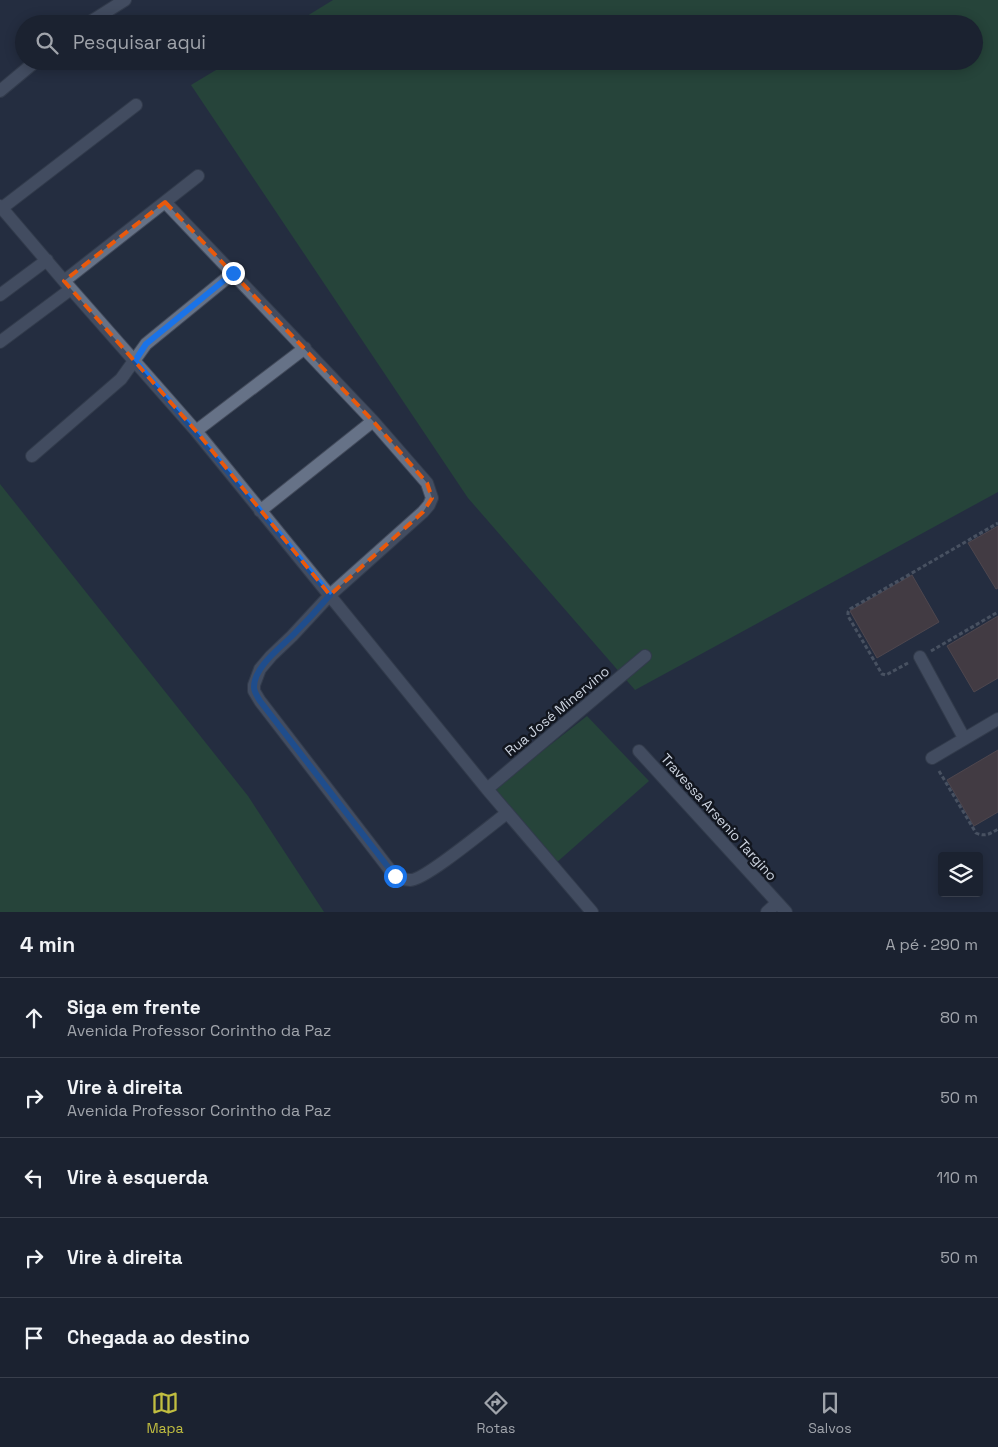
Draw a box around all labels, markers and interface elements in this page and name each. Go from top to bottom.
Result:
search box [15,15,983,70]
icon: search [33,29,61,57]
text: Pesquisar aqui [73,30,206,55]
route end [222,262,245,285]
street label: Rua José Minervino [501,662,613,760]
street label: Travessa Arsenio Targino [657,750,781,884]
map controls [938,852,983,897]
button: layers [938,852,983,897]
route start [384,865,407,888]
text: 4 min [20,931,75,958]
text: A pé · 290 m [886,934,978,955]
text: Siga em frente [67,995,201,1020]
icon: ahead [20,1004,48,1032]
text: 80 m [940,1007,978,1028]
text: Avenida Professor Corintho da Paz [67,1020,331,1041]
text: Vire à direita [67,1075,183,1100]
icon: right [20,1084,48,1112]
text: 50 m [940,1087,978,1108]
text: Avenida Professor Corintho da Paz [67,1100,331,1121]
icon: left [20,1164,48,1192]
text: Vire à esquerda [67,1165,209,1190]
text: 110 m [936,1167,978,1188]
icon: right [20,1244,48,1272]
text: Vire à direita [67,1245,183,1270]
text: 50 m [940,1247,978,1268]
icon: arrive [20,1324,48,1352]
text: Chegada ao destino [67,1325,250,1350]
tab: Mapa [146,1389,184,1437]
tab: Rotas [476,1389,515,1437]
tab: Salvos [808,1389,852,1437]

